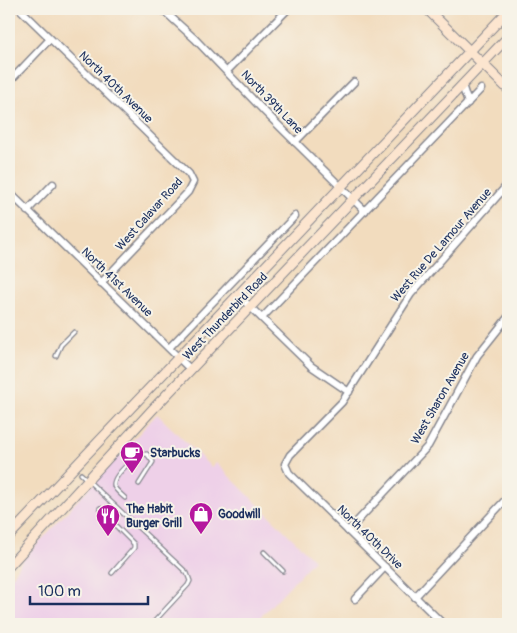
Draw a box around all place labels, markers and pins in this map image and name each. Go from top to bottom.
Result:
cafe icon: Starbucks [119,440,145,474]
place label: Starbucks [150,446,201,461]
shop icon: Goodwill [188,501,214,535]
place label: The Habit Burger Grill [125,502,182,531]
restaurant icon: The Habit Burger Grill [95,503,121,537]
place label: Goodwill [218,507,261,522]

